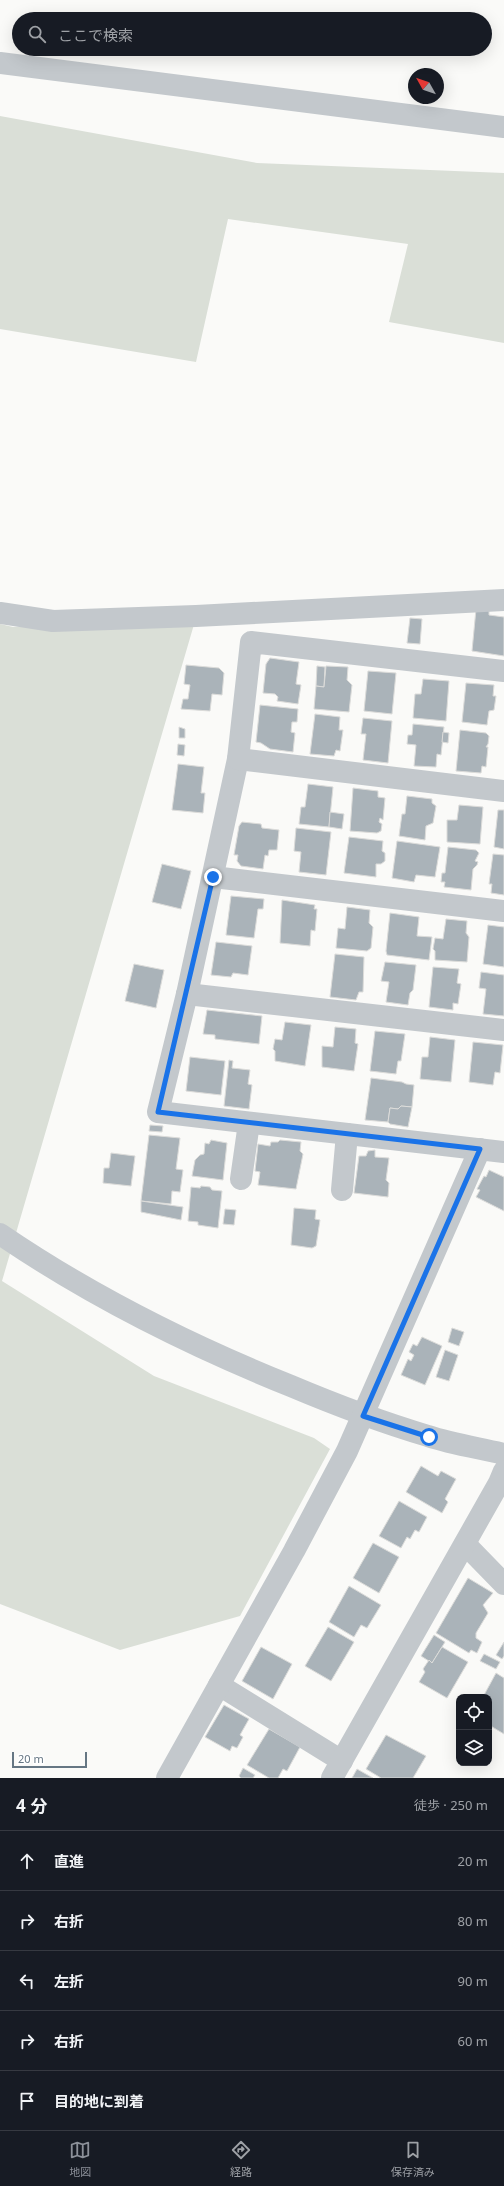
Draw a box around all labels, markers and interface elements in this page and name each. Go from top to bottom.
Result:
search box [12,12,492,56]
icon: search [26,23,48,45]
text: ここで検索 [58,25,133,45]
north arrow [408,68,444,104]
route end [204,868,222,886]
route start [420,1428,438,1446]
map controls [456,1694,492,1766]
button: locate [456,1694,492,1730]
button: layers [456,1730,492,1766]
scale bar [12,1750,87,1769]
text: 20 m [18,1751,44,1766]
text: 4 分 [16,1794,47,1817]
text: 徒歩 · 250 m [414,1796,488,1814]
icon: ahead [16,1850,38,1872]
text: 直進 [54,1851,84,1871]
text: 20 m [458,1852,488,1870]
icon: right [16,1910,38,1932]
text: 右折 [54,1911,84,1931]
text: 80 m [458,1912,488,1930]
icon: left [16,1970,38,1992]
text: 左折 [54,1971,84,1991]
text: 90 m [458,1972,488,1990]
icon: right [16,2030,38,2052]
text: 右折 [54,2031,84,2051]
text: 60 m [458,2032,488,2050]
icon: arrive [16,2090,38,2112]
text: 目的地に到着 [54,2091,144,2111]
tab: 地図 [69,2139,91,2179]
tab: 経路 [230,2139,252,2179]
tab: 保存済み [391,2139,435,2179]

